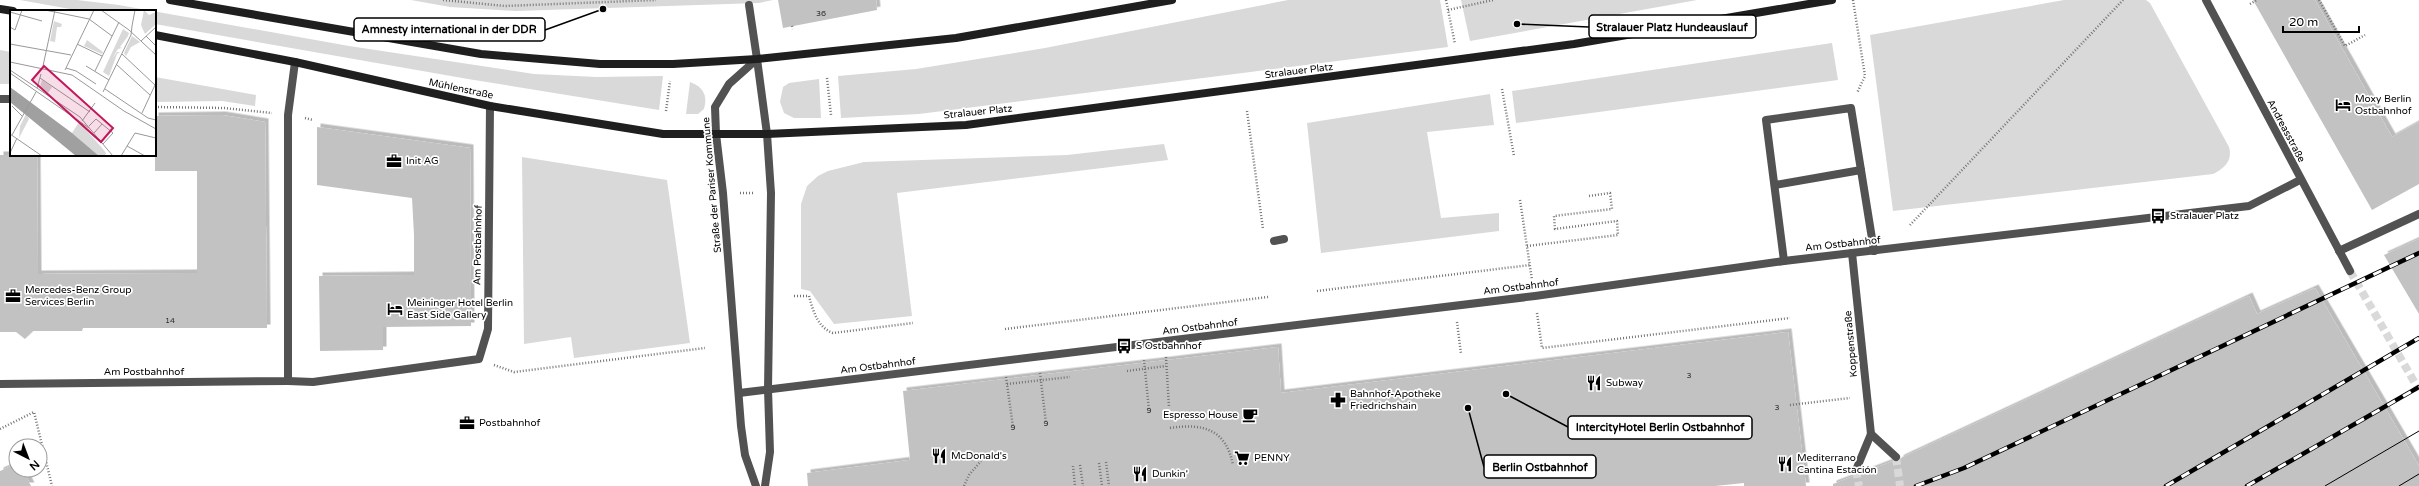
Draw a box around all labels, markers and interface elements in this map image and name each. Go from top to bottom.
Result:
scale bar [2283,8,2359,34]
house number: 36 [816,9,826,18]
inset map [10,10,156,156]
callout: Stralauer Platz Hundeauslauf [1589,15,1756,38]
text: 20 m [2289,15,2318,29]
callout: Amnesty international in der DDR [354,18,545,41]
text: Stralauer Platz Hundeauslauf [1596,21,1748,34]
text: Amnesty international in der DDR [362,23,537,37]
street label: Stralauer Platz [1264,61,1334,81]
street label: Mühlenstraße [428,76,495,102]
place label: Moxy Berlin Ostbahnhof [2355,93,2412,117]
hotel icon: Moxy Berlin Ostbahnhof [2334,96,2352,114]
street label: Andreasstraße [2264,98,2308,165]
street label: Stralauer Platz [943,102,1013,122]
street label: Straße der Pariser Kommune [700,116,724,253]
office icon: Init AG [385,152,403,170]
place label: Init AG [406,155,439,167]
street label: Am Postbahnhof [471,204,485,285]
bus stop icon: Stralauer Platz [2149,207,2167,225]
place label: Stralauer Platz [2170,210,2239,222]
street label: Am Ostbahnhof [1805,234,1882,254]
street label: Am Ostbahnhof [1483,276,1560,298]
place label: Mercedes-Benz Group Services Berlin [25,284,132,308]
office icon: Mercedes-Benz Group Services Berlin [4,287,22,305]
place label: Meininger Hotel Berlin East Side Gallery [407,297,513,321]
hotel icon: Meininger Hotel Berlin East Side Gallery [386,300,404,318]
street label: Koppenstraße [1842,310,1860,378]
house number: 14 [165,316,175,325]
street label: Am Ostbahnhof [1162,316,1239,338]
bus stop icon: S Ostbahnhof [1115,337,1133,355]
place label: S Ostbahnhof [1136,340,1202,352]
street label: Am Ostbahnhof [840,355,917,377]
street label: Am Postbahnhof [104,366,184,378]
house number: 3 [1686,371,1692,380]
restaurant icon: Subway [1585,374,1603,392]
place label: Subway [1606,377,1644,389]
place label: Bahnhof-Apotheke Friedrichshain [1350,388,1441,412]
pharmacy icon: Bahnhof-Apotheke Friedrichshain [1329,391,1347,409]
house number: 3 [1774,403,1780,412]
house number: 9 [1146,406,1152,415]
cafe icon: Espresso House [1241,406,1259,424]
place label: Espresso House [1163,409,1238,421]
office icon: Postbahnhof [458,414,476,432]
callout: IntercityHotel Berlin Ostbahnhof [1568,416,1752,439]
place label: Postbahnhof [479,417,540,429]
house number: 9 [1043,419,1049,428]
text: IntercityHotel Berlin Ostbahnhof [1576,421,1745,435]
house number: 9 [1010,423,1016,432]
north arrow [8,438,48,478]
restaurant icon: McDonald's [930,447,948,465]
supermarket icon: PENNY [1233,449,1251,467]
place label: McDonald's [951,450,1007,462]
place label: PENNY [1254,452,1290,464]
place label: Mediterrano Cantina Estación [1797,452,1877,476]
callout: Berlin Ostbahnhof [1484,455,1596,478]
restaurant icon: Mediterrano Cantina Estación [1776,455,1794,473]
text: N [27,457,42,473]
text: Berlin Ostbahnhof [1492,461,1588,474]
restaurant icon: Dunkin' [1131,465,1149,483]
place label: Dunkin' [1152,468,1188,480]

